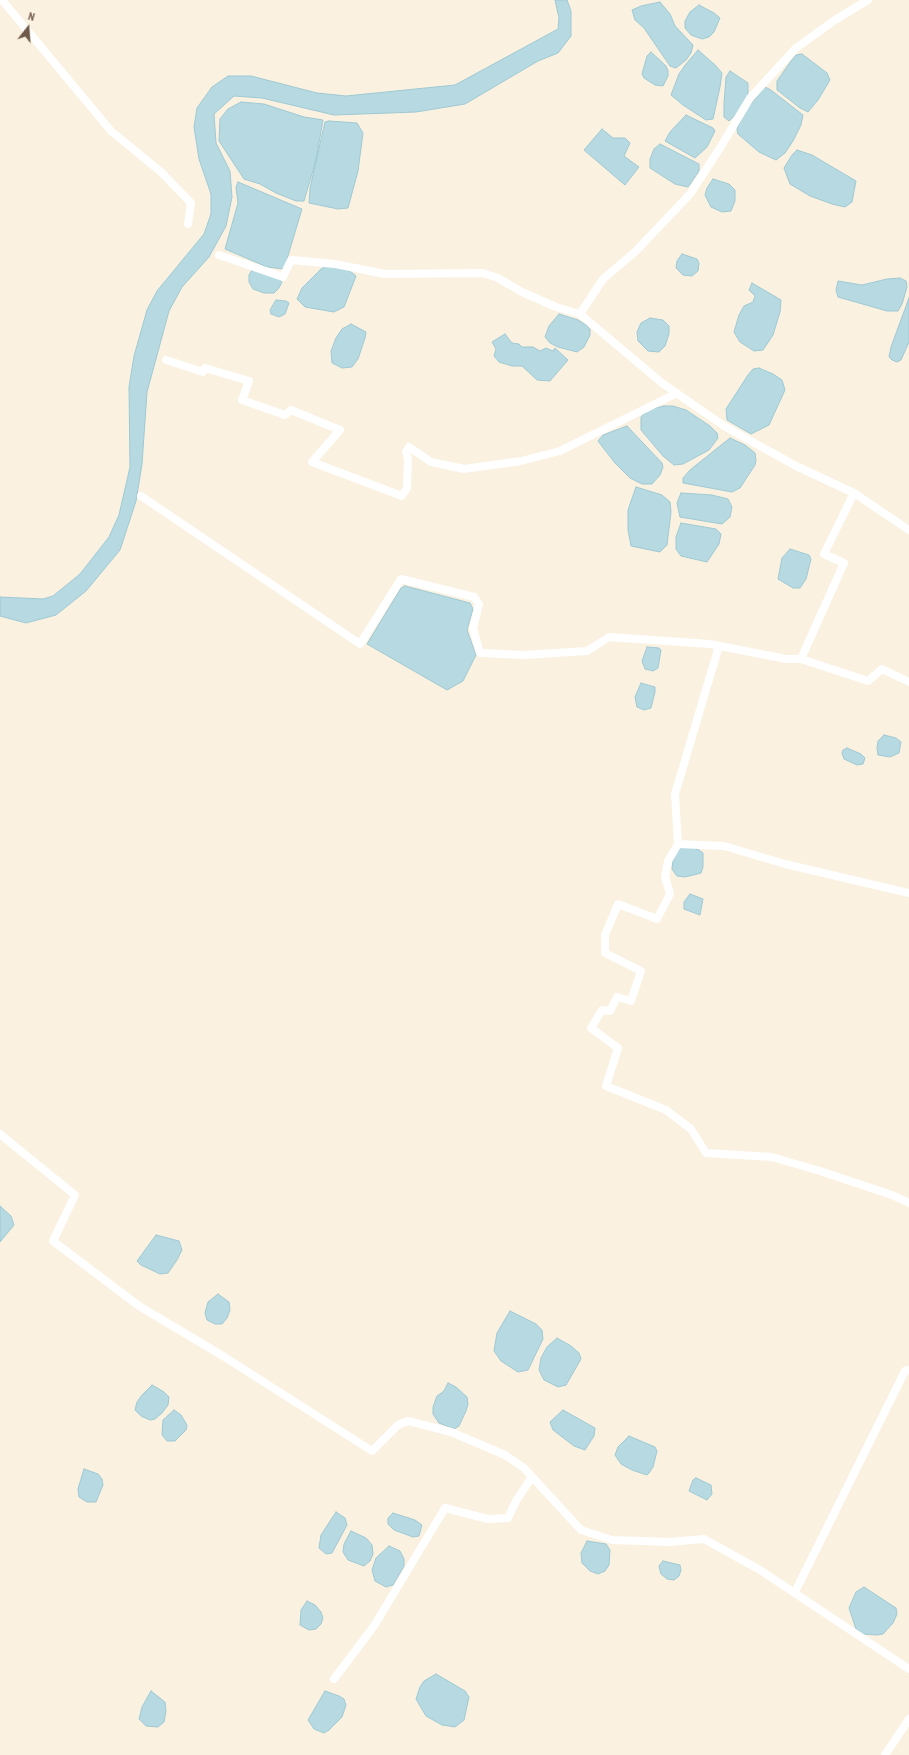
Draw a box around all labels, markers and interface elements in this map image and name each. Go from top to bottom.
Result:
north arrow [8,8,48,48]
text: N [27,9,36,24]

